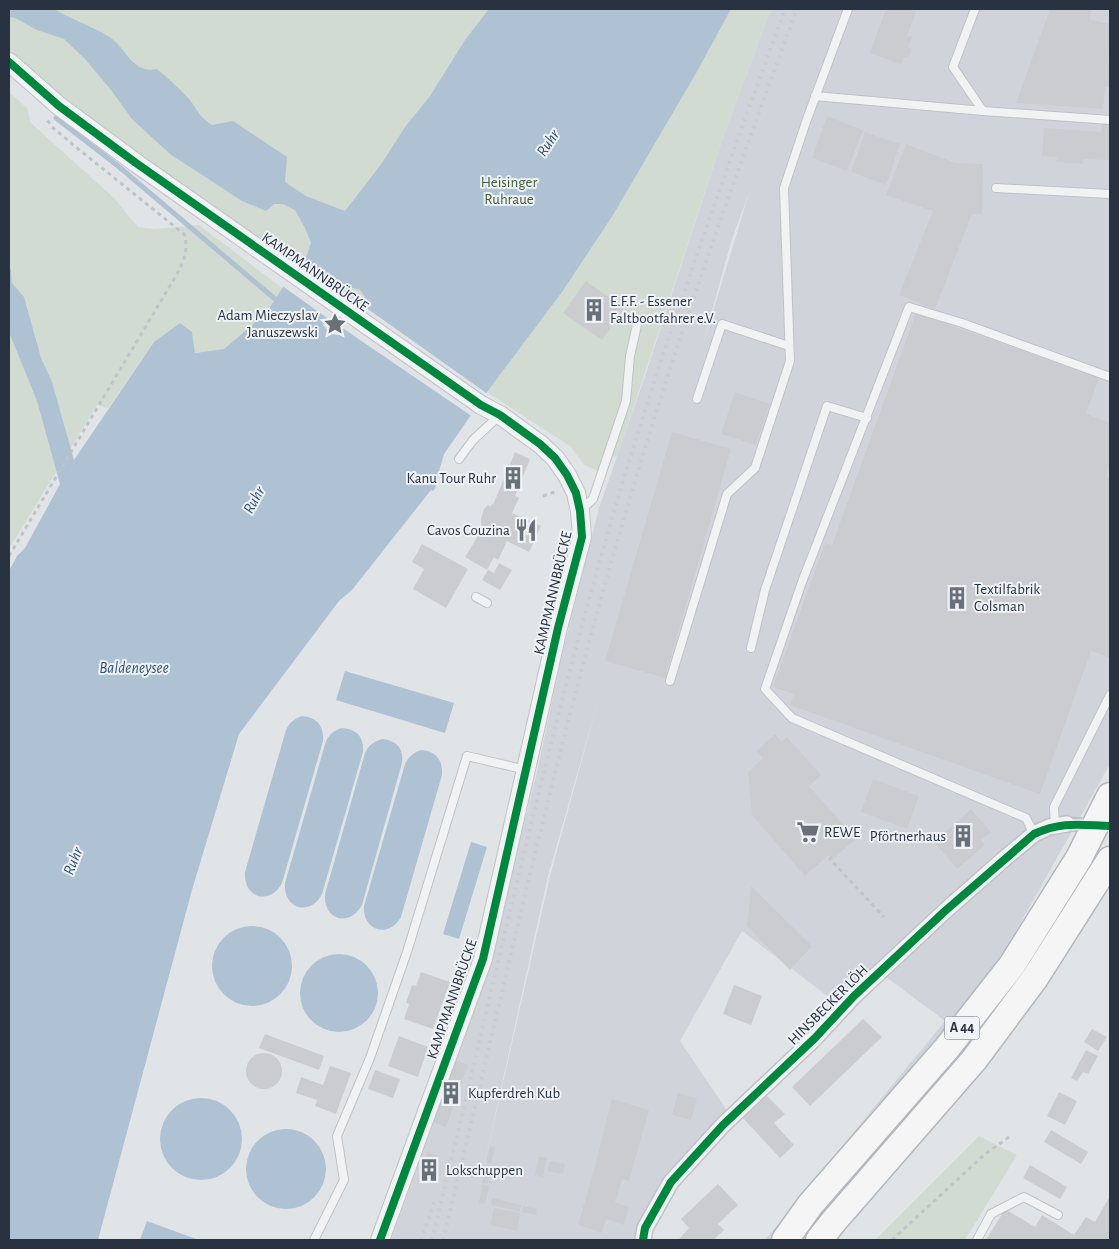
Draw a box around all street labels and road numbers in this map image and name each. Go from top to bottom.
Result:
street label: KAMPMANNBRÜCKE [259,228,372,314]
street label: KAMPMANNBRÜCKE [530,529,575,656]
street label: KAMPMANNBRÜCKE [422,936,480,1061]
street label: HINSBECKER LÖH [784,961,871,1048]
road number: A 44 [944,1016,980,1040]

